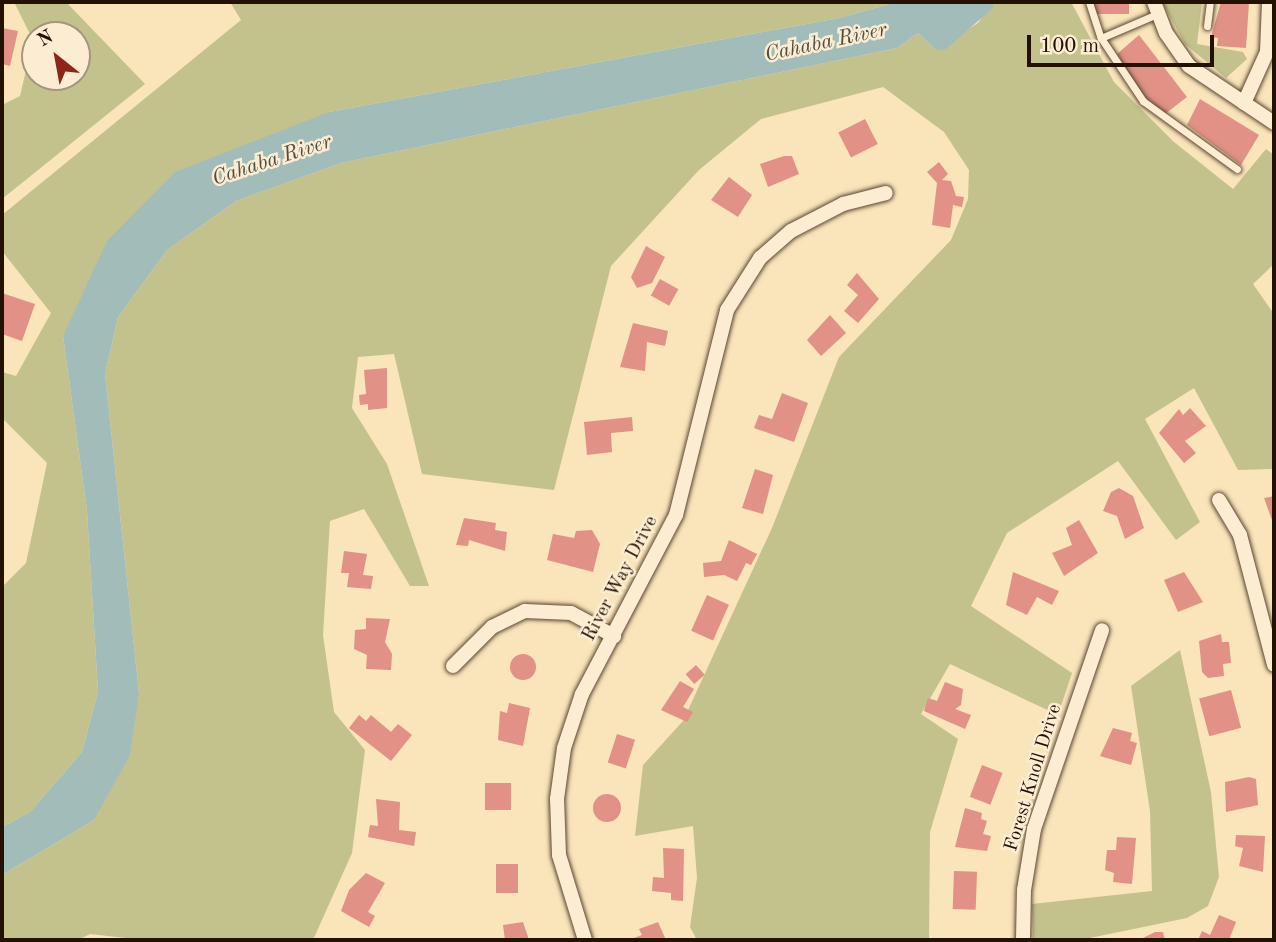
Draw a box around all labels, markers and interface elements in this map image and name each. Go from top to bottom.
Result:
water label: Cahaba River [763,18,889,68]
north arrow [21,21,91,91]
scale bar [1031,21,1218,65]
text: N [35,27,57,51]
text: 100 m [1040,36,1099,57]
water label: Cahaba River [209,130,335,192]
street label: River Way Drive [578,512,664,646]
street label: Forest Knoll Drive [1001,702,1067,854]

